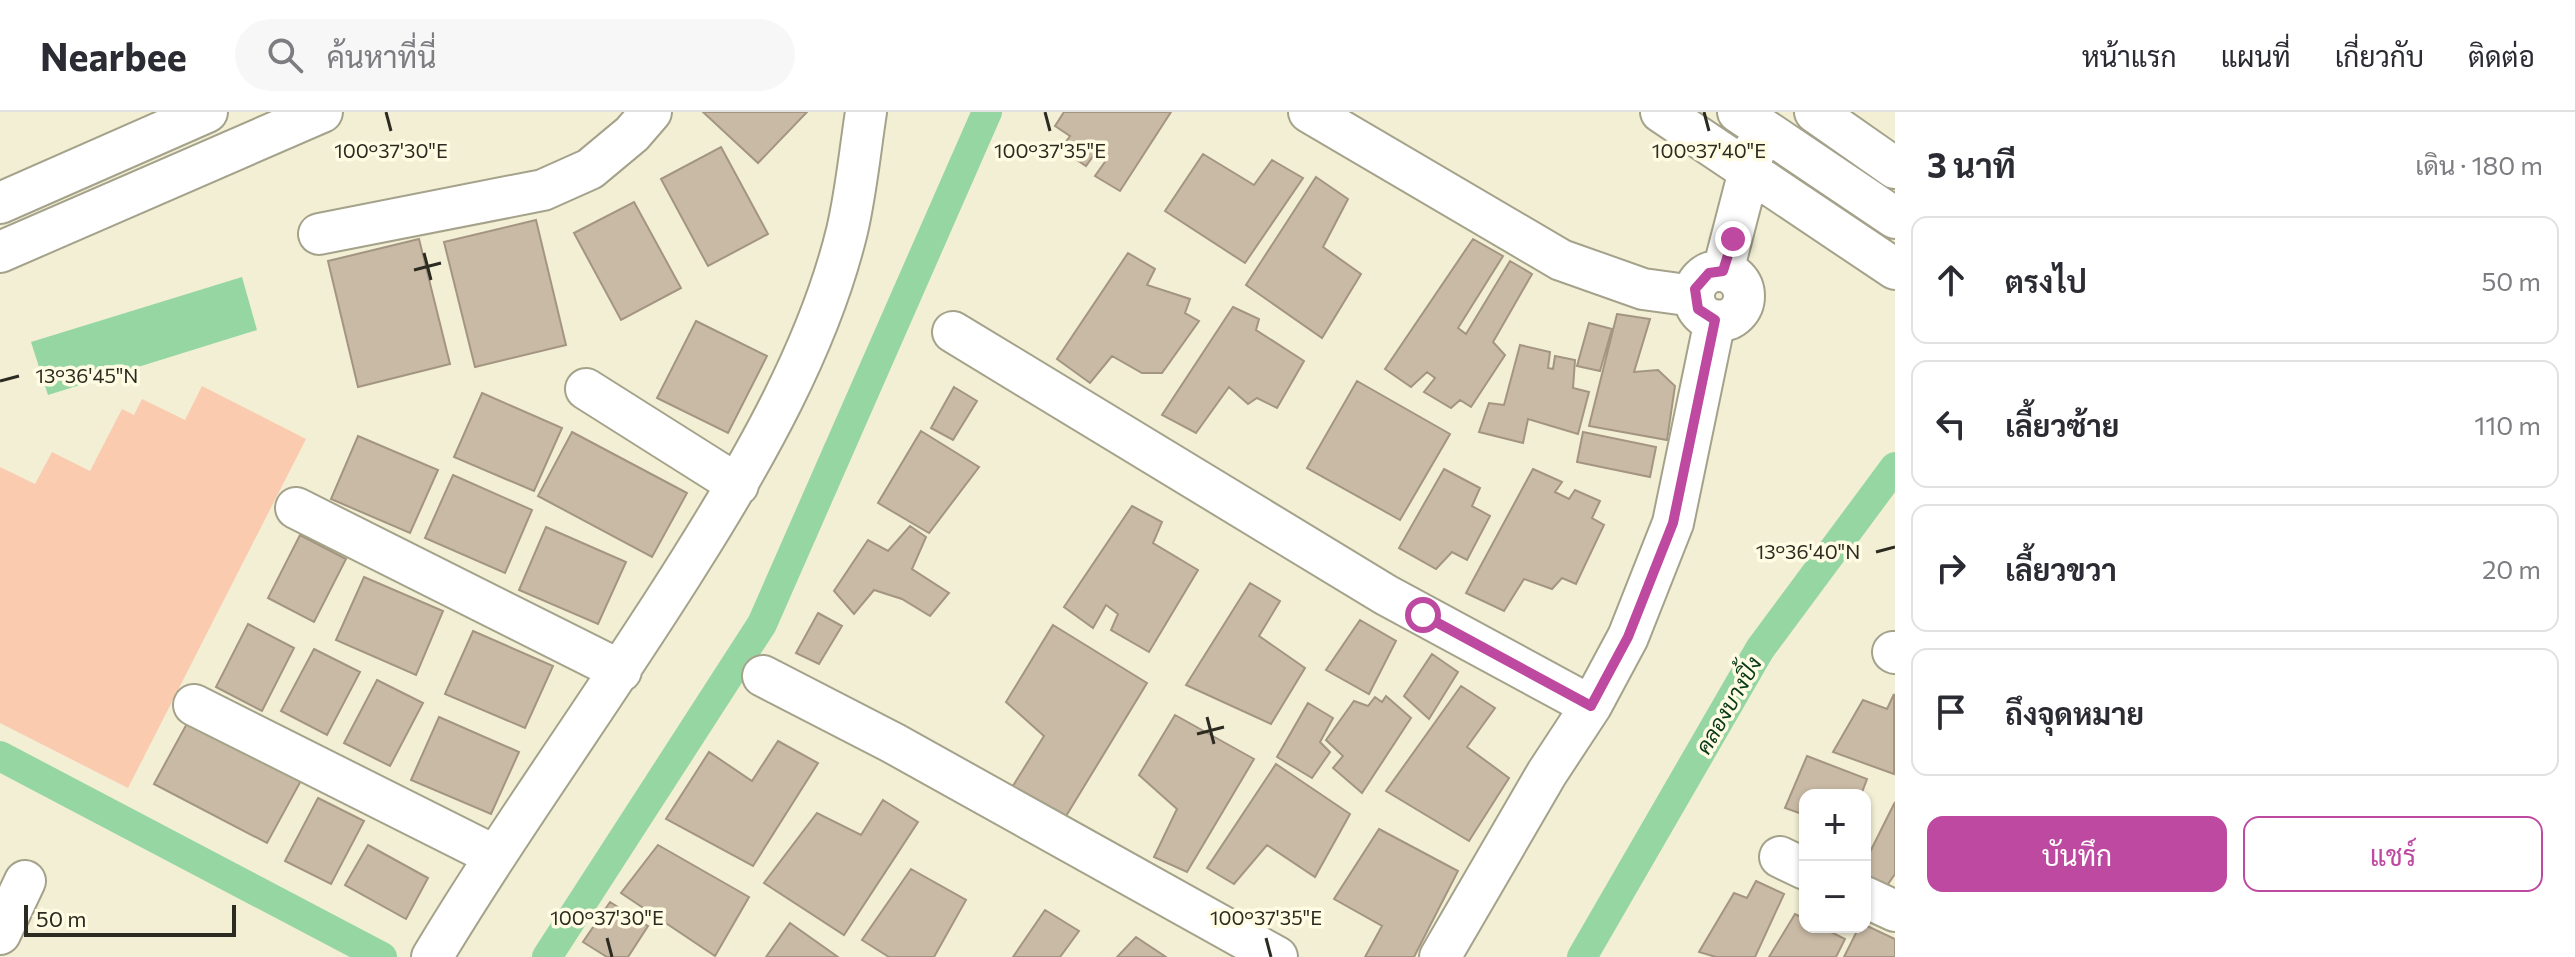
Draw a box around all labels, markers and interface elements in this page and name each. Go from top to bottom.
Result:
search box [235,19,795,91]
text: Nearbee [40,32,187,79]
icon: search [263,33,307,77]
text: ค้นหาที่นี่ [327,37,436,74]
text: หน้าแรก [2082,39,2177,73]
text: แผนที่ [2221,39,2291,73]
text: เกี่ยวกับ [2335,39,2424,73]
text: ติดต่อ [2468,39,2535,73]
text: 100°37'30"E [334,138,448,162]
text: 100°37'35"E [994,138,1106,162]
text: 100°37'40"E [1652,138,1766,162]
text: 3 นาที [1927,143,2016,185]
text: เดิน · 180 m [2415,149,2543,180]
route end [1715,221,1751,257]
icon: ahead [1929,258,1973,302]
text: ตรงไป [2005,262,2087,299]
text: 50 m [2481,265,2541,296]
text: 13°36'45"N [36,363,138,387]
icon: left [1929,402,1973,446]
text: เลี้ยวซ้าย [2005,406,2119,443]
text: 110 m [2474,409,2541,440]
text: 13°36'40"N [1756,539,1860,563]
icon: right [1929,546,1973,590]
text: เลี้ยวขวา [2005,550,2117,587]
text: 20 m [2482,553,2541,584]
route start [1405,597,1441,633]
water label: คลองบางปิ้ง [1686,649,1767,759]
icon: arrive [1929,690,1973,734]
text: ถึงจุดหมาย [2005,694,2144,731]
map controls [1799,789,1871,933]
button: + [1799,789,1871,861]
button: บันทึก [1927,816,2227,892]
button: แชร์ [2243,816,2543,892]
button: − [1799,861,1871,933]
scale bar [24,901,236,937]
text: 50 m [36,905,86,932]
text: 100°37'30"E [550,905,664,929]
text: 100°37'35"E [1210,905,1322,929]

